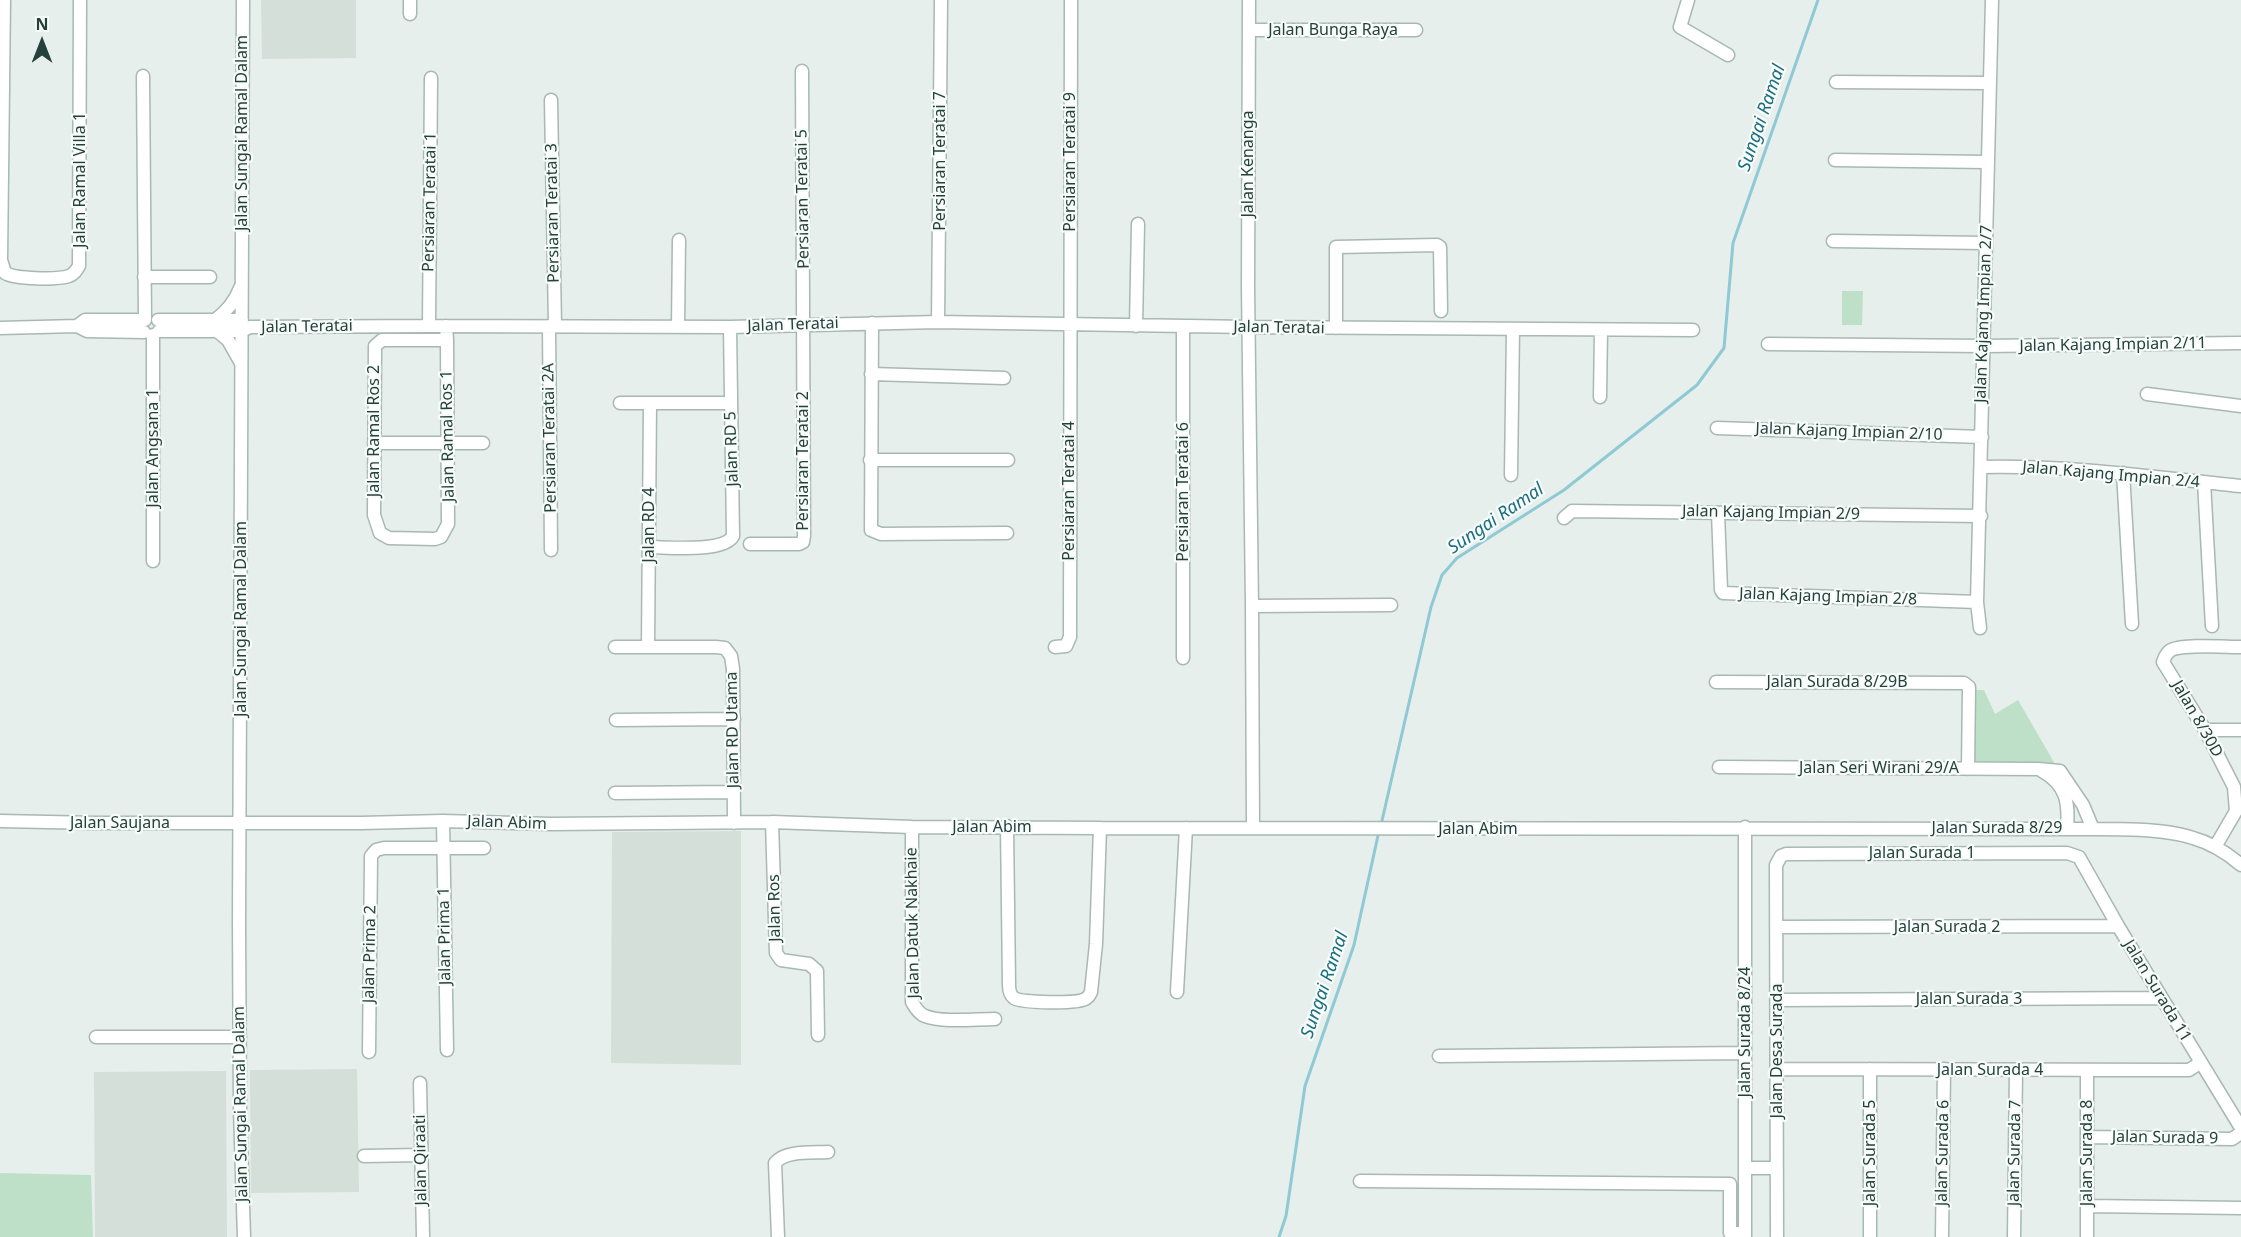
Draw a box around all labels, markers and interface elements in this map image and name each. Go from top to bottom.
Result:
north arrow [12,12,72,72]
text: N [35,13,49,35]
street label: Jalan Bunga Raya [1268,20,1398,40]
street label: Jalan Sungai Ramal Dalam [232,35,252,231]
water label: Sungai Ramal [1734,62,1790,174]
street label: Persiaran Teratai 7 [930,91,950,231]
street label: Persiaran Teratai 9 [1060,92,1080,232]
street label: Jalan Kenanga [1238,111,1258,217]
street label: Jalan Ramal Villa 1 [70,112,90,248]
street label: Persiaran Teratai 5 [792,129,814,269]
street label: Persiaran Teratai 1 [419,132,441,272]
street label: Persiaran Teratai 3 [542,143,564,283]
street label: Jalan Kajang Impian 2/7 [1971,225,1997,403]
street label: Jalan Teratai [747,314,839,336]
street label: Jalan Teratai [261,317,353,337]
street label: Jalan Teratai [1233,318,1325,338]
street label: Jalan Kajang Impian 2/11 [2019,334,2207,356]
street label: Persiaran Teratai 2A [539,363,561,513]
street label: Jalan Ramal Ros 2 [364,365,384,497]
street label: Jalan Ramal Ros 1 [437,370,459,502]
street label: Jalan Angsana 1 [143,388,163,508]
street label: Persiaran Teratai 2 [793,391,813,531]
street label: Jalan RD 5 [721,411,743,487]
street label: Jalan Kajang Impian 2/10 [1755,419,1943,445]
street label: Persiaran Teratai 4 [1059,421,1079,561]
street label: Persiaran Teratai 6 [1173,422,1193,562]
street label: Jalan Kajang Impian 2/4 [2022,458,2200,492]
water label: Sungai Ramal [1444,479,1548,559]
street label: Jalan RD 4 [639,487,659,563]
street label: Jalan Kajang Impian 2/9 [1682,502,1860,524]
street label: Jalan Sungai Ramal Dalam [231,521,251,717]
street label: Jalan Kajang Impian 2/8 [1739,584,1917,610]
street label: Jalan RD Utama [722,672,744,788]
street label: Jalan Surada 8/29B [1766,672,1908,692]
street label: Jalan 8/30D [2167,677,2227,761]
street label: Jalan Seri Wirani 29/A [1799,758,1959,778]
street label: Jalan Abim [467,812,547,834]
street label: Jalan Saujana [70,813,170,833]
street label: Jalan Abim [952,817,1032,837]
street label: Jalan Surada 8/29 [1932,818,2062,838]
street label: Jalan Abim [1438,819,1518,839]
street label: Jalan Surada 1 [1869,843,1975,863]
street label: Jalan Datuk Nakhaie [902,847,924,999]
street label: Jalan Ros [765,874,785,942]
street label: Jalan Prima 1 [435,887,455,985]
street label: Jalan Prima 2 [360,905,380,1003]
street label: Jalan Surada 2 [1894,917,2000,937]
water label: Sungai Ramal [1297,929,1353,1041]
street label: Jalan Surada 11 [2119,936,2195,1046]
street label: Jalan Surada 8/24 [1735,967,1755,1097]
street label: Jalan Desa Surada [1767,984,1787,1118]
street label: Jalan Surada 3 [1916,989,2022,1009]
street label: Jalan Sungai Ramal Dalam [230,1006,252,1202]
street label: Jalan Surada 4 [1937,1060,2043,1080]
street label: Jalan Surada 5 [1860,1100,1880,1206]
street label: Jalan Surada 6 [1932,1100,1954,1206]
street label: Jalan Surada 7 [2004,1100,2026,1206]
street label: Jalan Surada 8 [2077,1100,2097,1206]
street label: Jalan Qiraati [411,1114,431,1206]
street label: Jalan Surada 9 [2112,1127,2218,1149]

